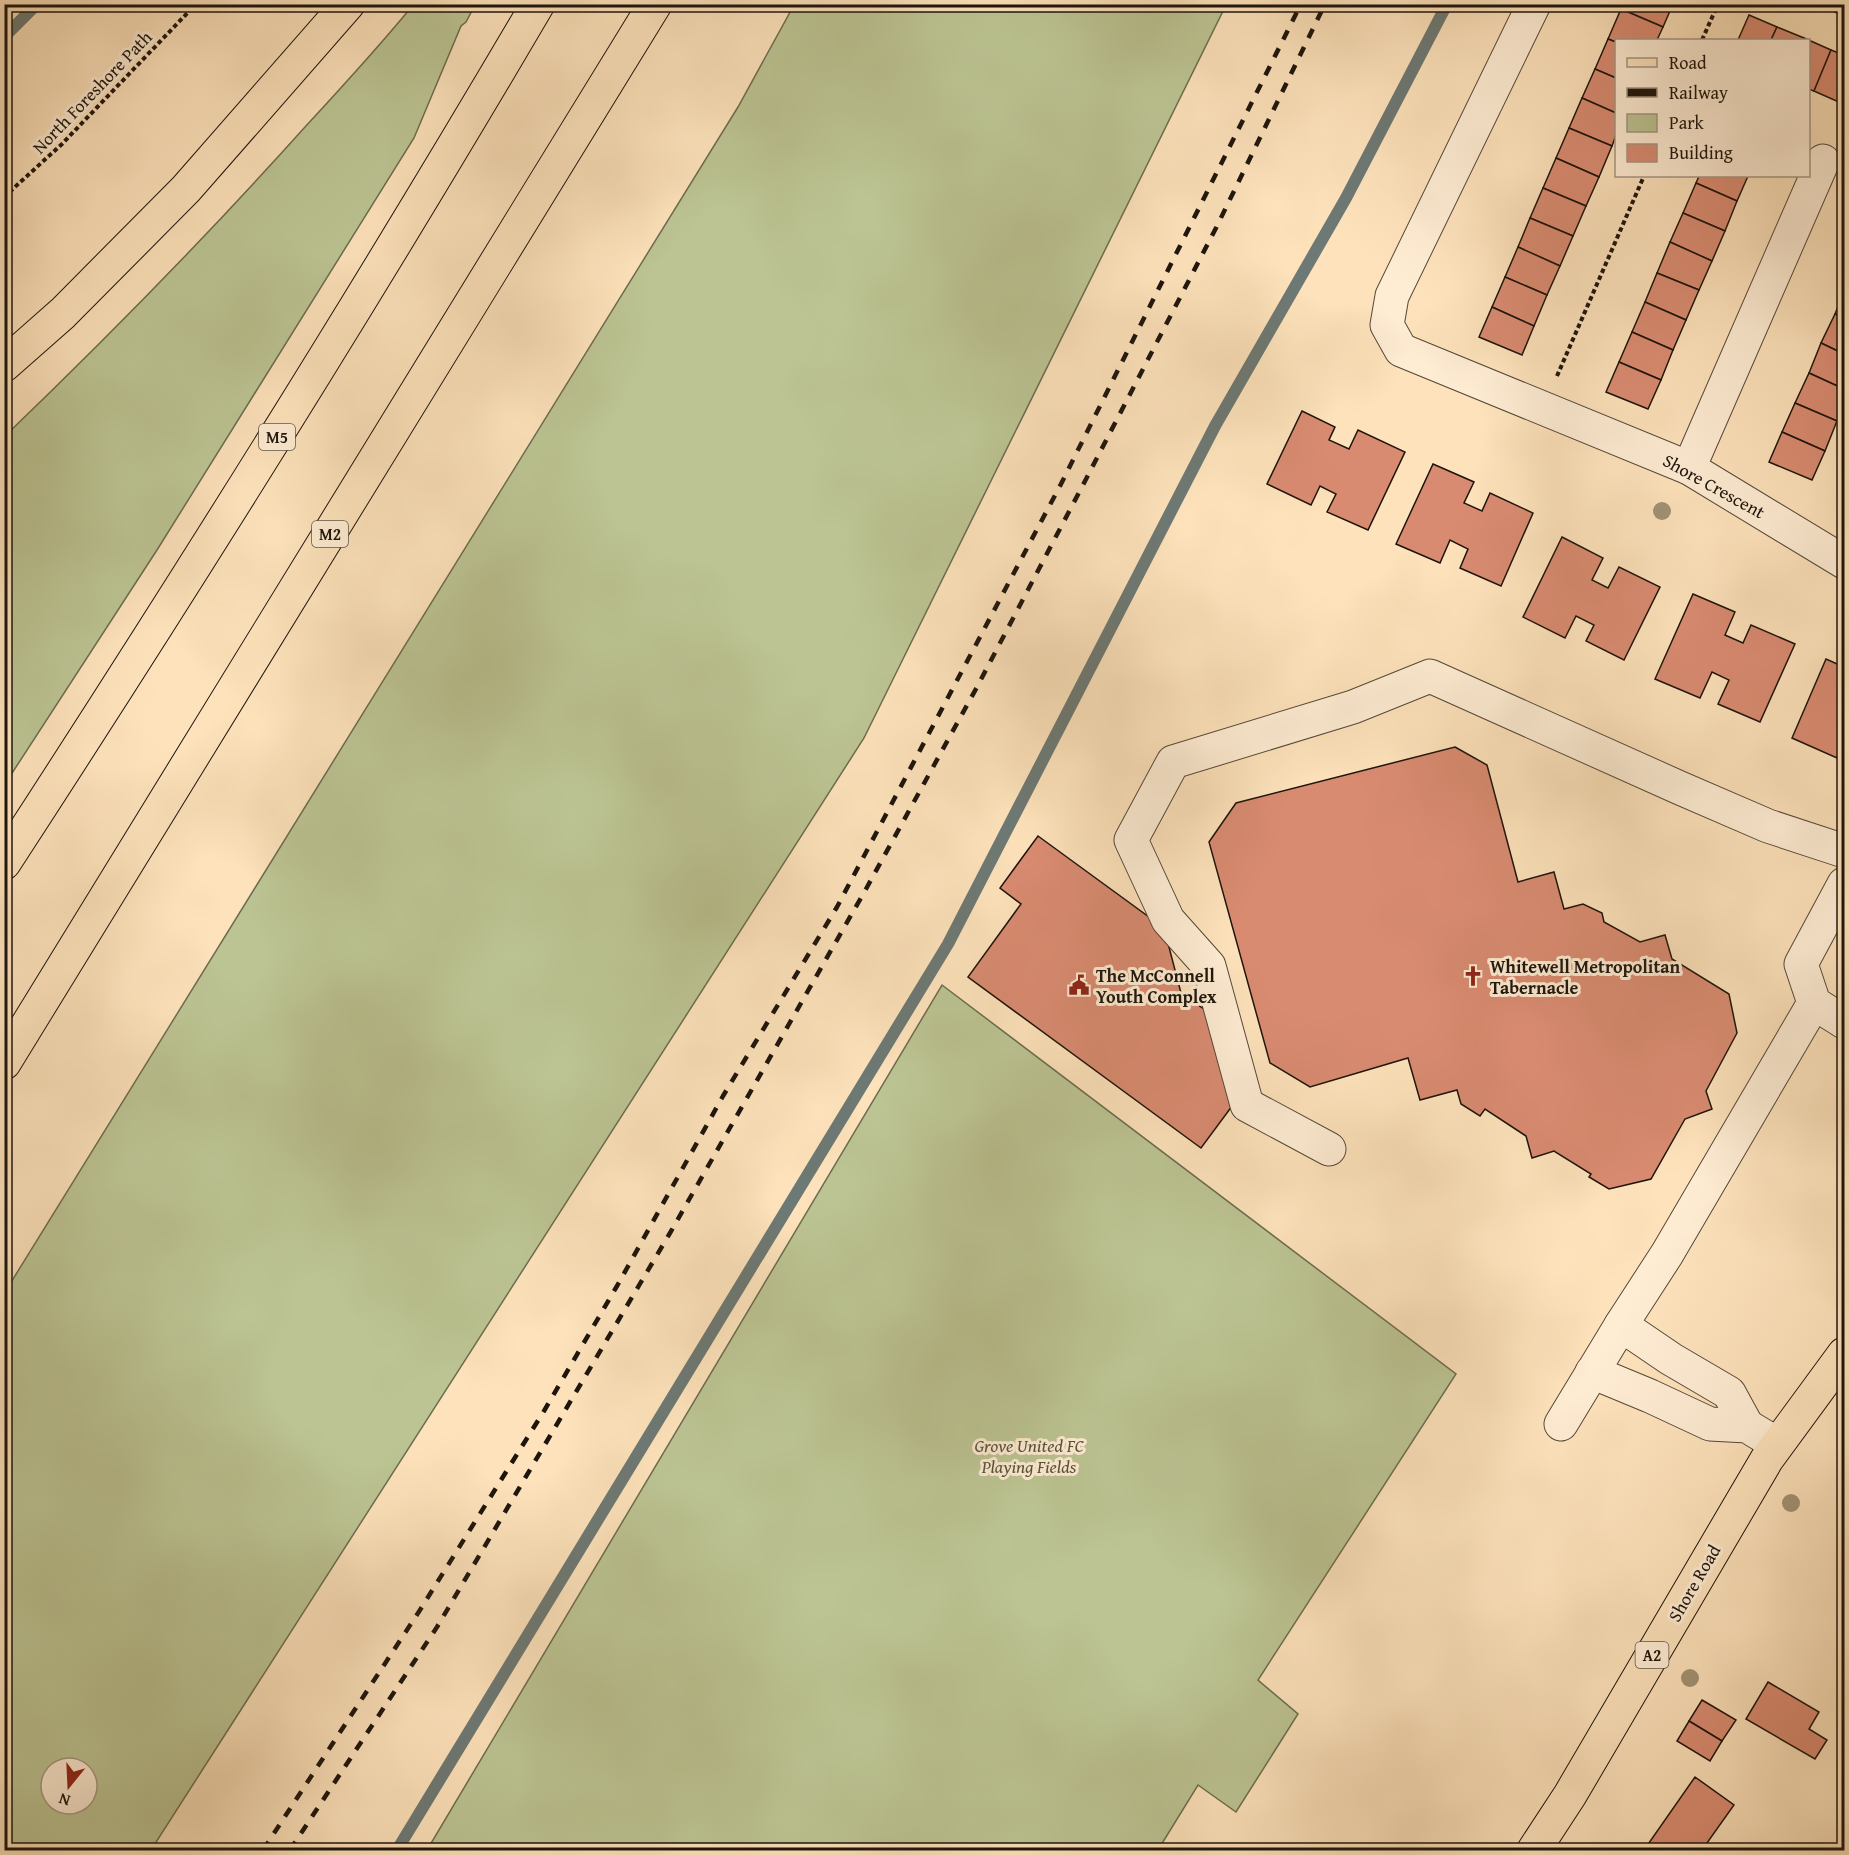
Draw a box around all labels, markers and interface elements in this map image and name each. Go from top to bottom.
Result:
street label: North Foreshore Path [26,24,158,160]
legend [1615,39,1810,177]
text: Road [1669,49,1707,76]
text: Railway [1669,79,1728,106]
text: Park [1669,109,1705,136]
text: Building [1669,139,1733,166]
road number: M5 [259,424,295,450]
street label: Shore Crescent [1658,447,1771,526]
road number: M2 [312,521,348,547]
place label: Whitewell Metropolitan Tabernacle [1490,953,1680,1001]
place label: The McConnell Youth Complex [1096,962,1217,1010]
church icon: Whitewell Metropolitan Tabernacle [1461,964,1485,988]
public building icon: The McConnell Youth Complex [1067,973,1091,997]
park label: Grove United FC Playing Fields [974,1432,1085,1480]
street label: Shore Road [1661,1539,1727,1627]
road number: A2 [1636,1642,1668,1668]
north arrow [39,1756,99,1816]
text: N [55,1787,73,1813]

